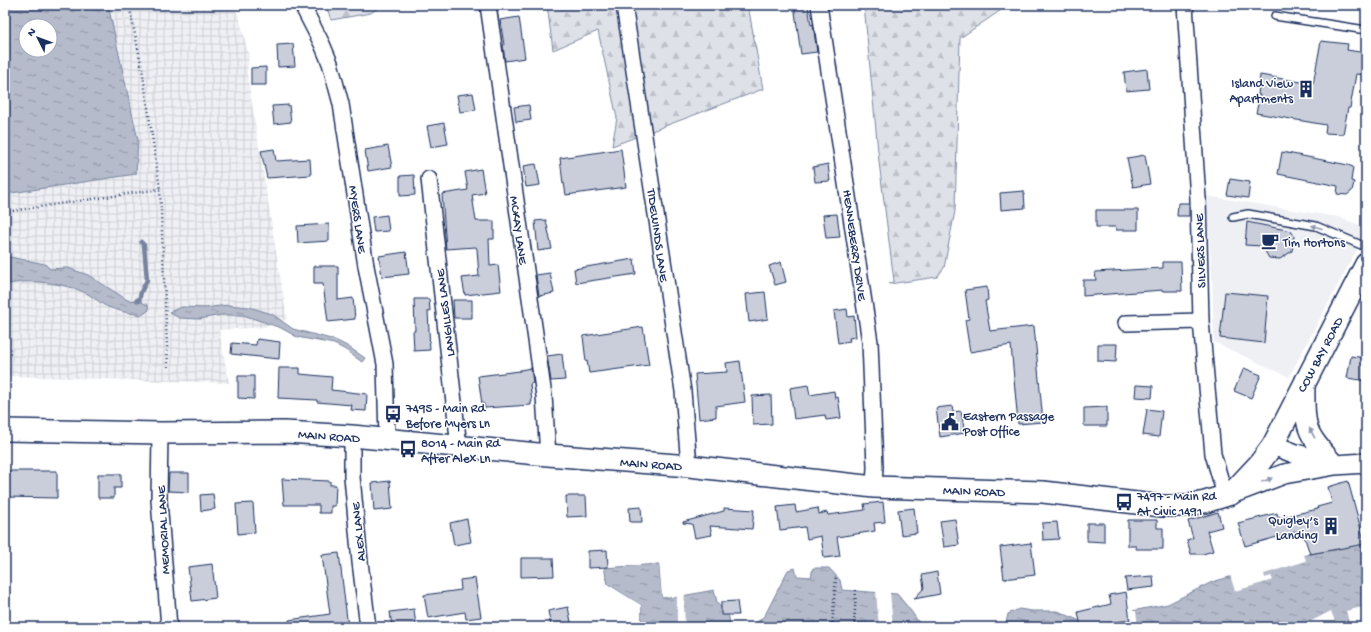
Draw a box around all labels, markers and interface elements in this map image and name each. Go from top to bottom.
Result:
north arrow [18,18,58,58]
text: N [25,26,39,39]
place label: Island View Apartments [1230,77,1294,107]
building icon: Island View Apartments [1296,79,1316,99]
street label: MYERS LANE [344,185,369,255]
street label: TIDEWINDS LANE [642,187,671,284]
street label: HENNEBERRY DRIVE [838,189,869,303]
street label: MCKAY LANE [505,195,530,266]
street label: SILVERS LANE [1193,213,1210,288]
one-way arrow [1311,224,1323,230]
cafe icon: Tim Hortons [1260,231,1280,251]
place label: Tim Hortons [1282,236,1346,251]
street label: LANGILLES LANE [434,267,459,357]
street label: COW BAY ROAD [1295,314,1348,395]
place label: 7495 - Main Rd Before Myers Ln [405,402,491,432]
bus stop icon: 7495 - Main Rd Before Myers Ln [383,404,403,424]
place label: Eastern Passage Post Office [962,410,1055,440]
public building icon: Eastern Passage Post Office [940,412,960,432]
street label: MAIN ROAD [297,428,361,447]
one-way arrow [1308,428,1315,439]
place label: 8014 - Main Rd After Alex Ln [421,437,501,467]
bus stop icon: 8014 - Main Rd After Alex Ln [398,439,418,459]
street label: MAIN ROAD [619,456,683,475]
one-way arrow [1262,477,1274,483]
street label: MEMORIAL LANE [155,484,174,574]
street label: MAIN ROAD [943,484,1006,501]
place label: 7497 - Main Rd At Civic 1491 [1136,490,1218,520]
bus stop icon: 7497 - Main Rd At Civic 1491 [1114,492,1134,512]
street label: ALEX LANE [349,500,370,562]
place label: Quigley’s Landing [1268,514,1319,544]
building icon: Quigley’s Landing [1321,516,1341,536]

